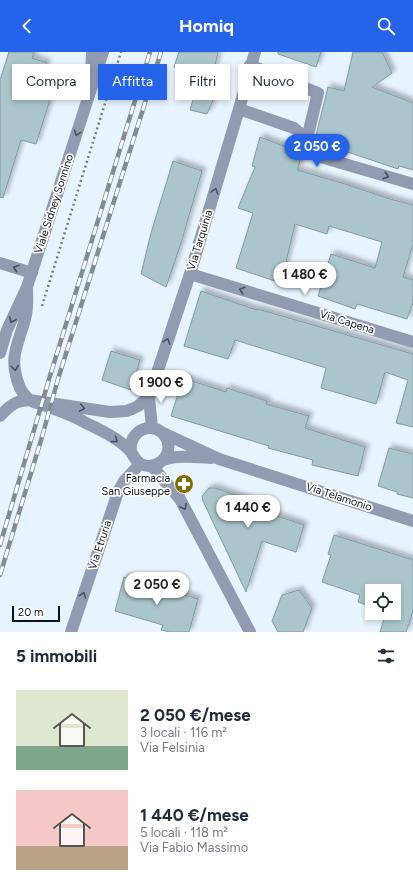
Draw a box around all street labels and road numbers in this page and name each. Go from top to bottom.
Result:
street label: Viale Sidney Sonnino [32,153,76,255]
street label: Via Tarquinia [185,208,215,272]
street label: Via Capena [318,308,376,336]
street label: Via Telamonio [304,480,374,514]
street label: Via Etruria [86,519,114,571]

